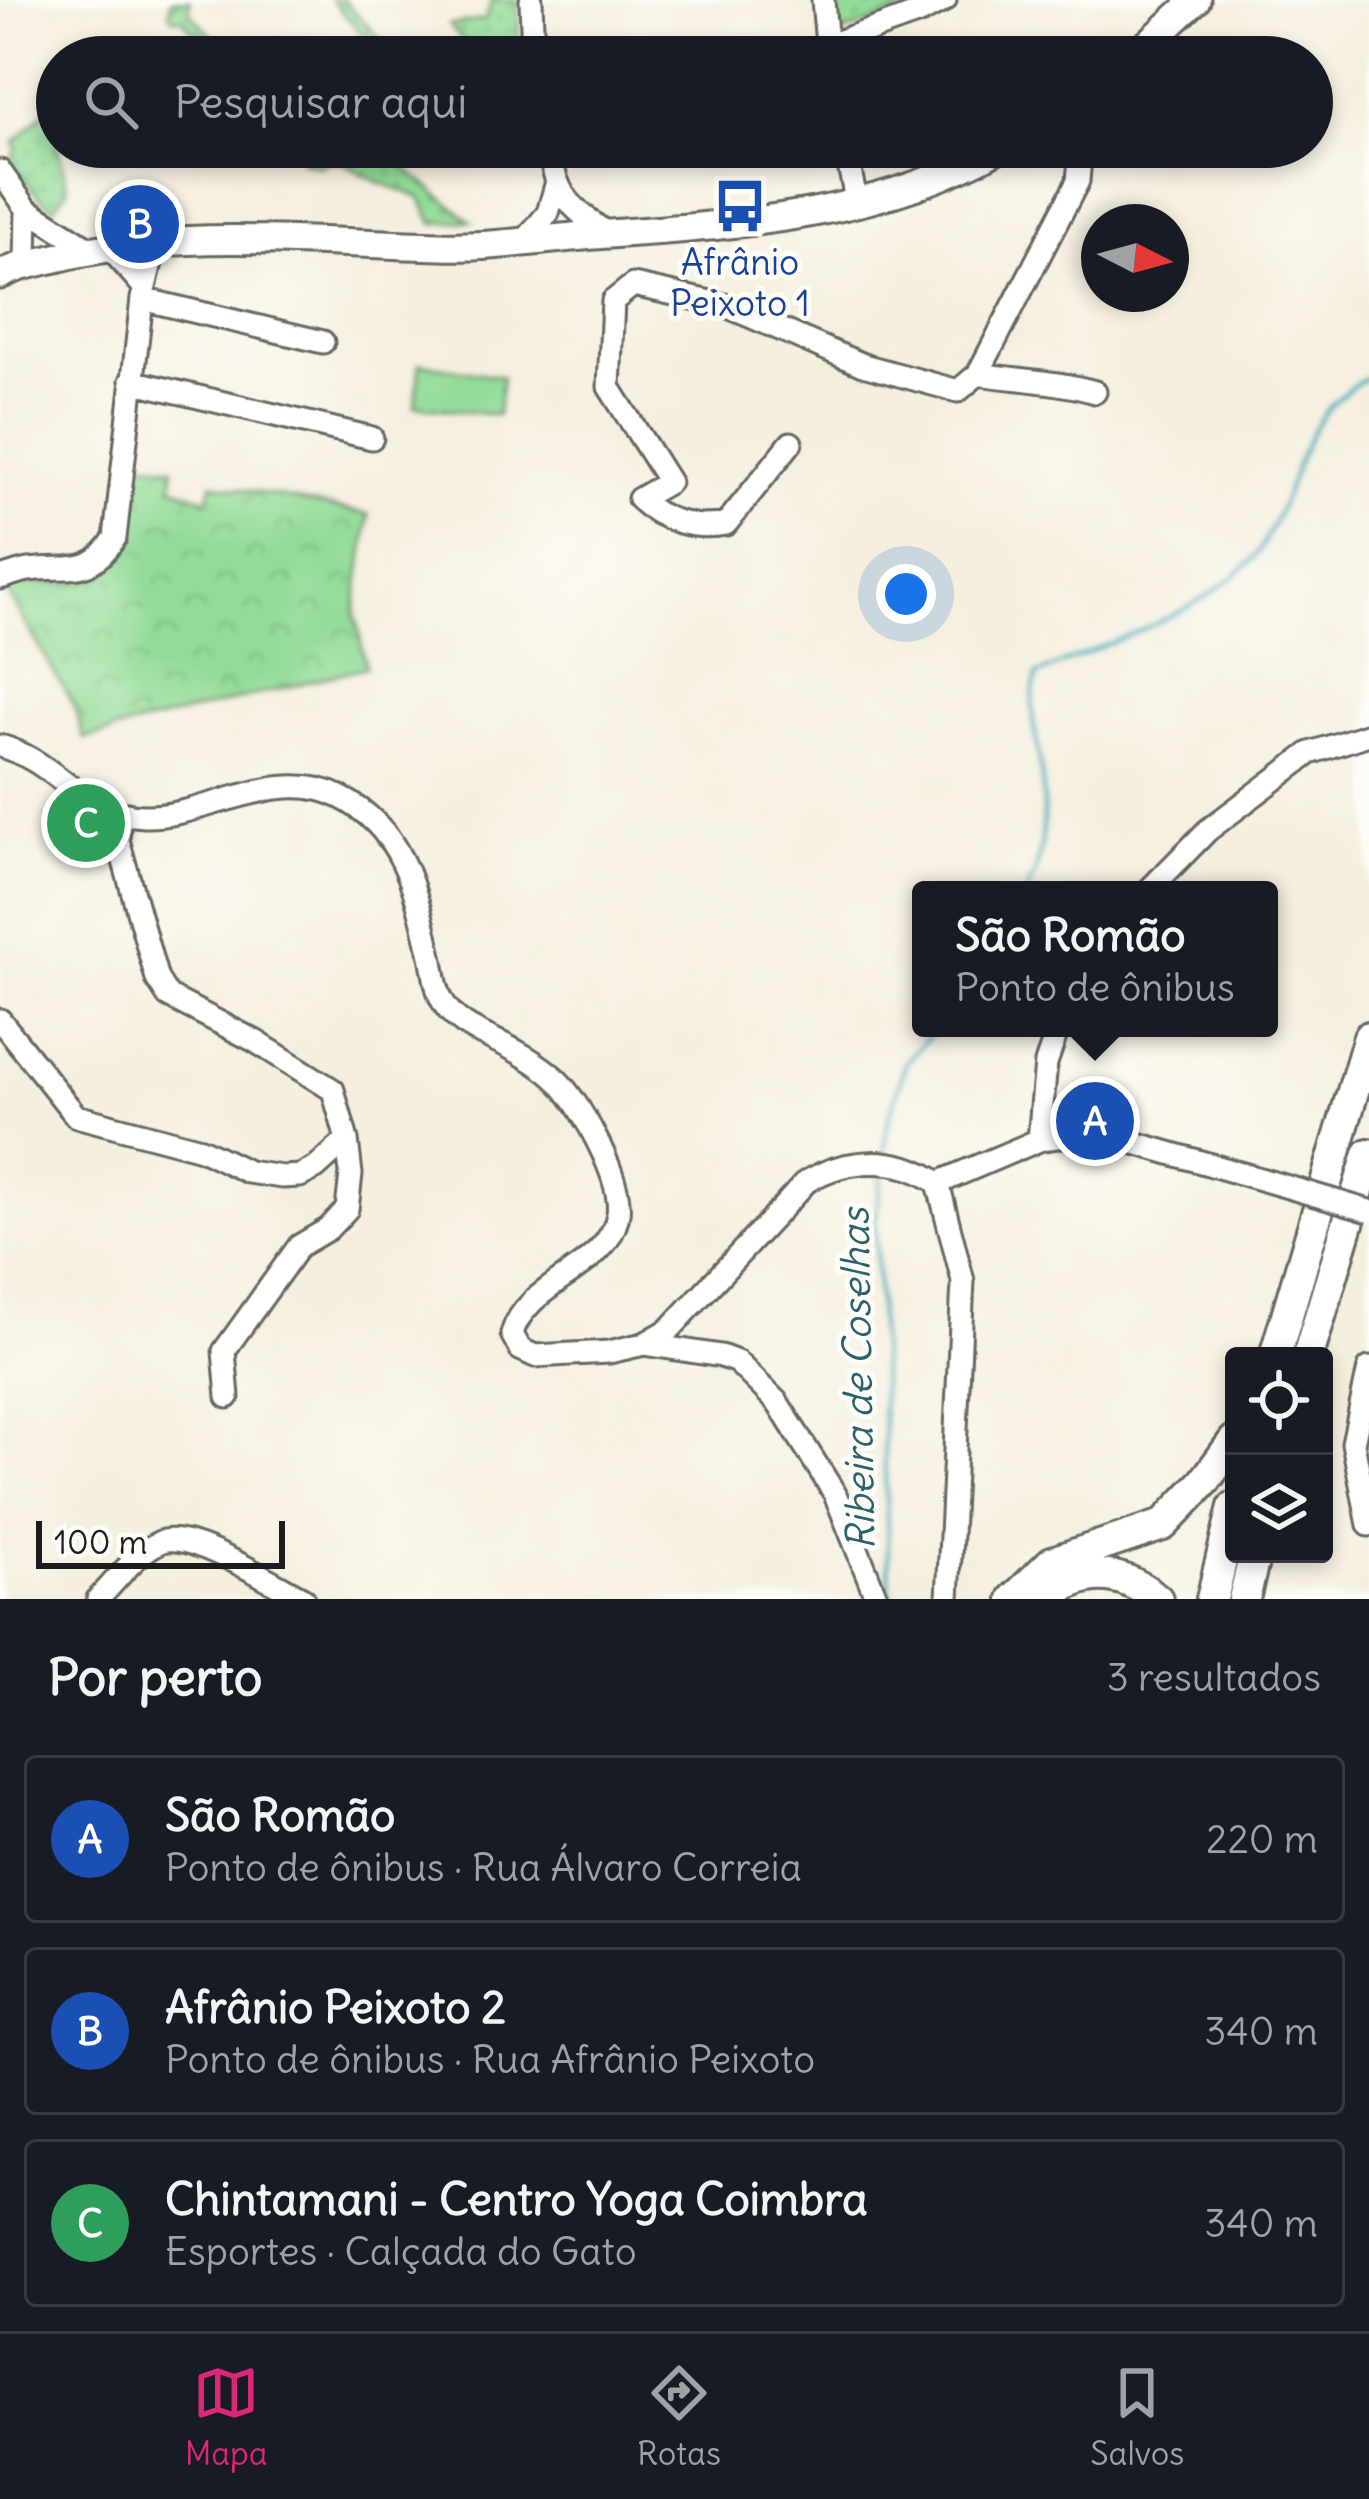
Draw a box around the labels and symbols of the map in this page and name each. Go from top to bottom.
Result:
bus stop icon: Afrânio Peixoto 1 [711,177,769,235]
pin: B [101,179,179,269]
north arrow [1081,204,1189,312]
place label: Afrânio Peixoto 1 [670,240,810,326]
your location [876,564,936,624]
pin: C [47,778,125,868]
pin: A [1056,1076,1134,1166]
water label: Ribeira de Coselhas [830,1205,885,1550]
scale bar [36,1515,285,1568]

